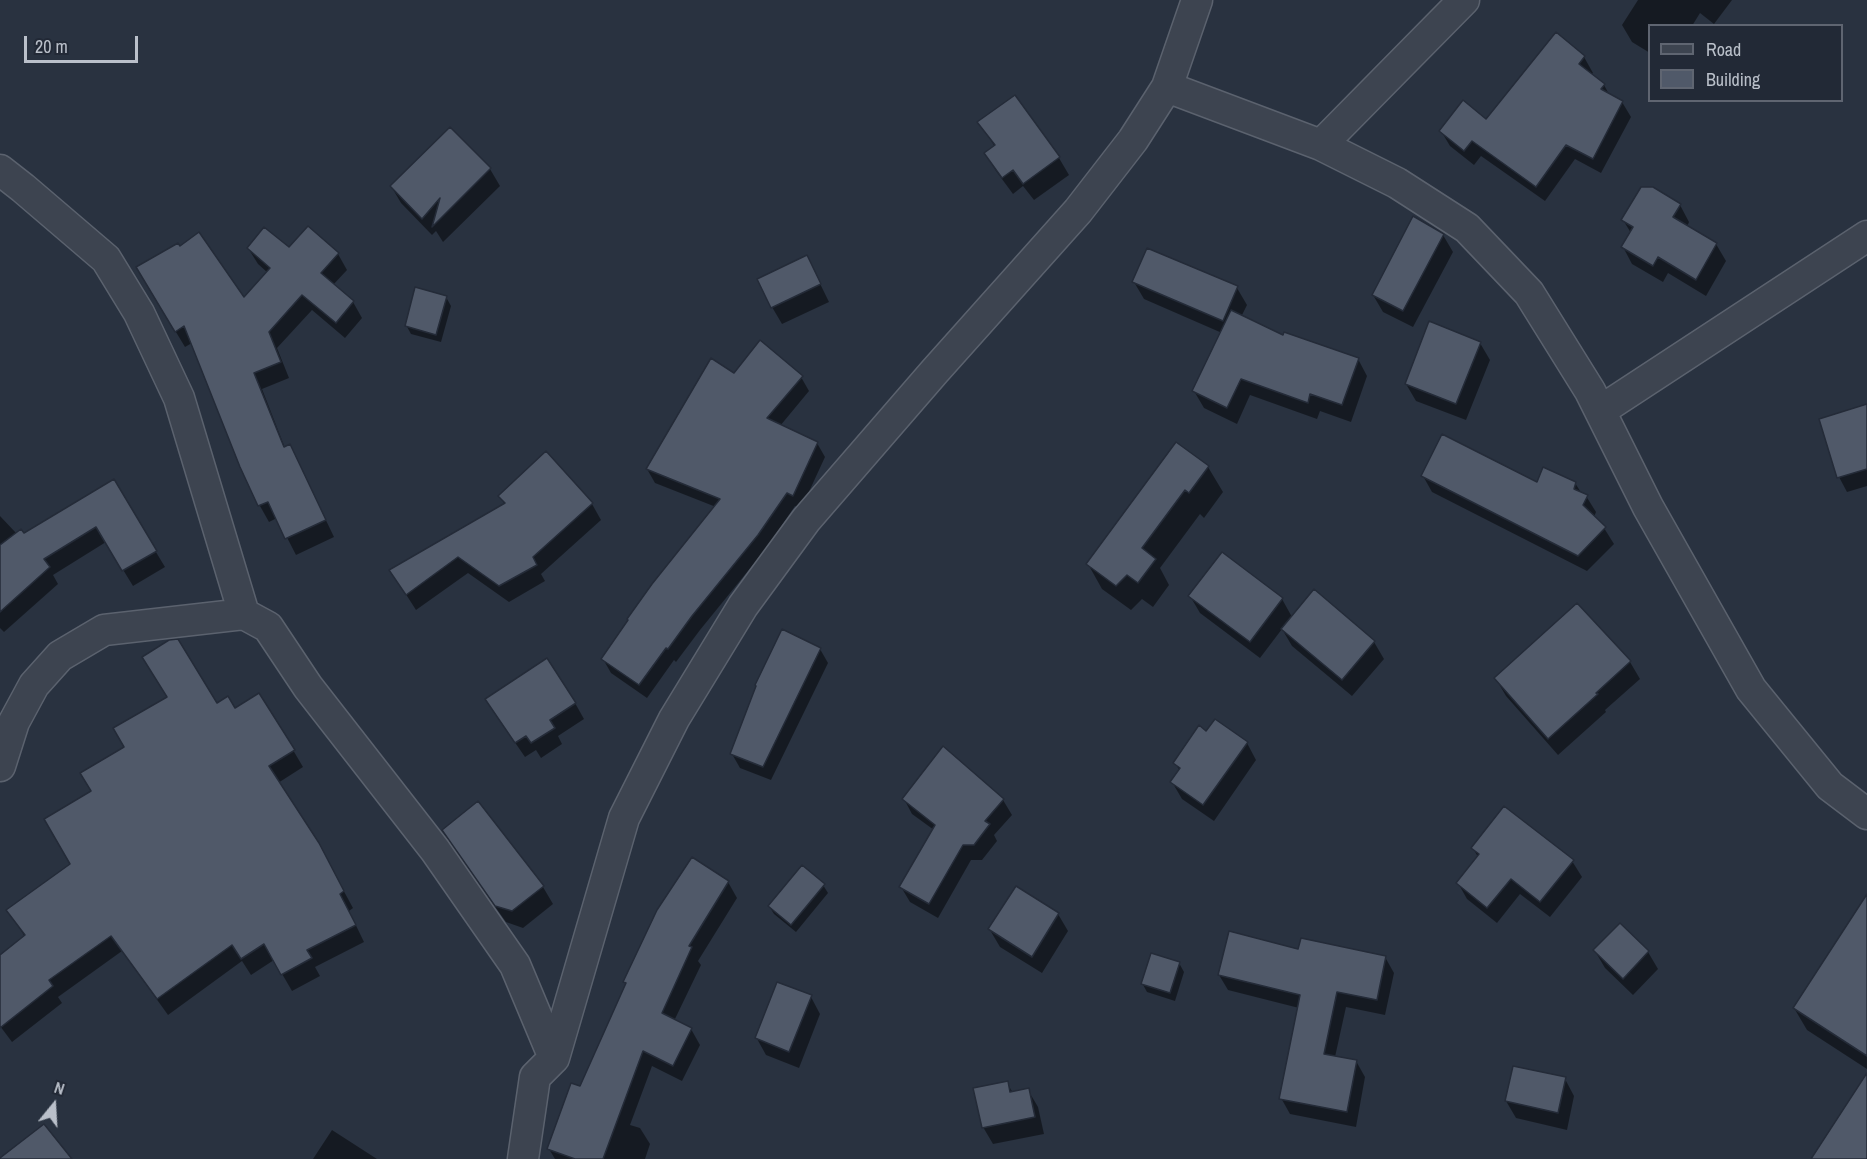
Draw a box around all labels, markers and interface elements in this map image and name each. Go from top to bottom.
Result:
scale bar [27,24,141,62]
legend [1648,24,1843,102]
text: 20 m [35,34,68,59]
text: Road [1706,37,1741,62]
text: Building [1706,67,1760,92]
north arrow [24,1075,84,1135]
text: N [52,1076,67,1100]

